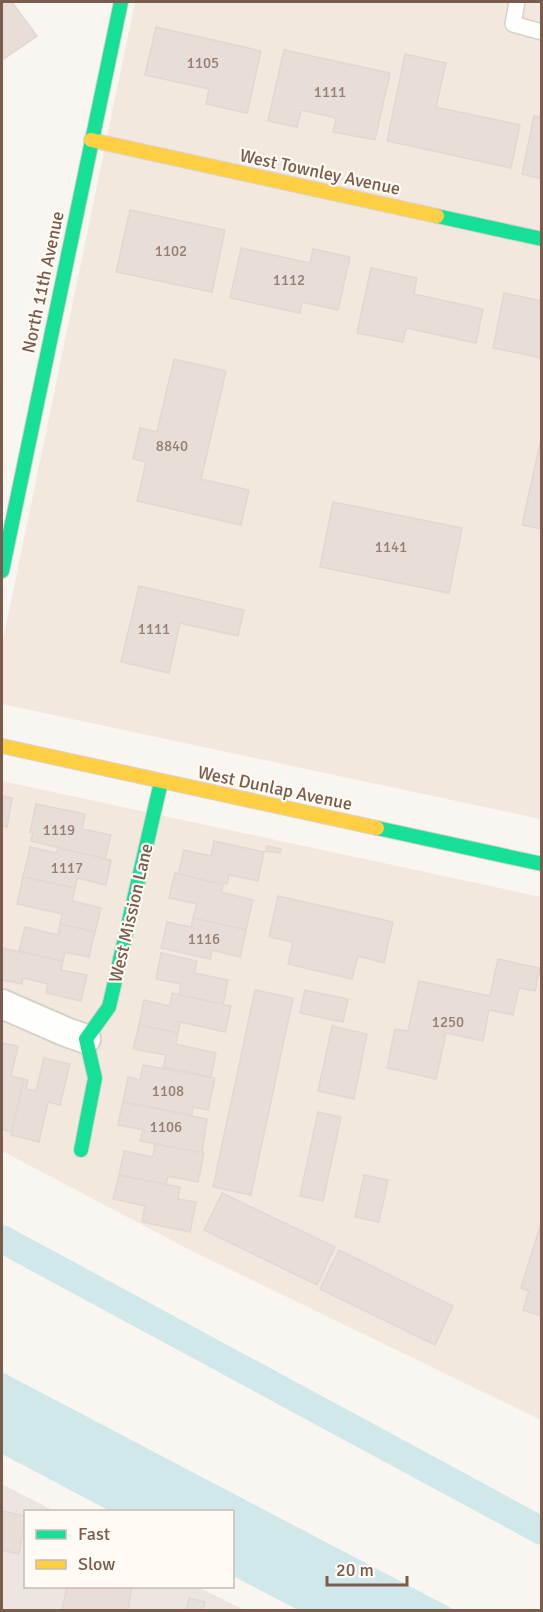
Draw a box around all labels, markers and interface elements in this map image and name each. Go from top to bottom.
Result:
house number: 1105 [187,54,219,72]
house number: 1111 [314,83,346,101]
street label: West Townley Avenue [238,144,402,200]
street label: North 11th Avenue [17,209,69,355]
house number: 1102 [155,242,187,260]
house number: 1112 [273,271,305,289]
house number: 8840 [156,437,188,455]
house number: 1141 [375,538,407,556]
house number: 1111 [138,620,170,638]
street label: West Dunlap Avenue [196,761,354,815]
house number: 1119 [43,821,75,839]
street label: West Mission Lane [104,841,158,985]
house number: 1117 [51,859,83,877]
house number: 1116 [188,930,220,948]
house number: 1250 [432,1013,464,1031]
house number: 1108 [152,1082,184,1100]
house number: 1106 [150,1118,182,1136]
legend [24,1510,234,1588]
text: Fast [78,1523,110,1545]
scale bar [327,1549,406,1587]
text: Slow [78,1553,115,1575]
text: 20 m [336,1559,374,1581]

